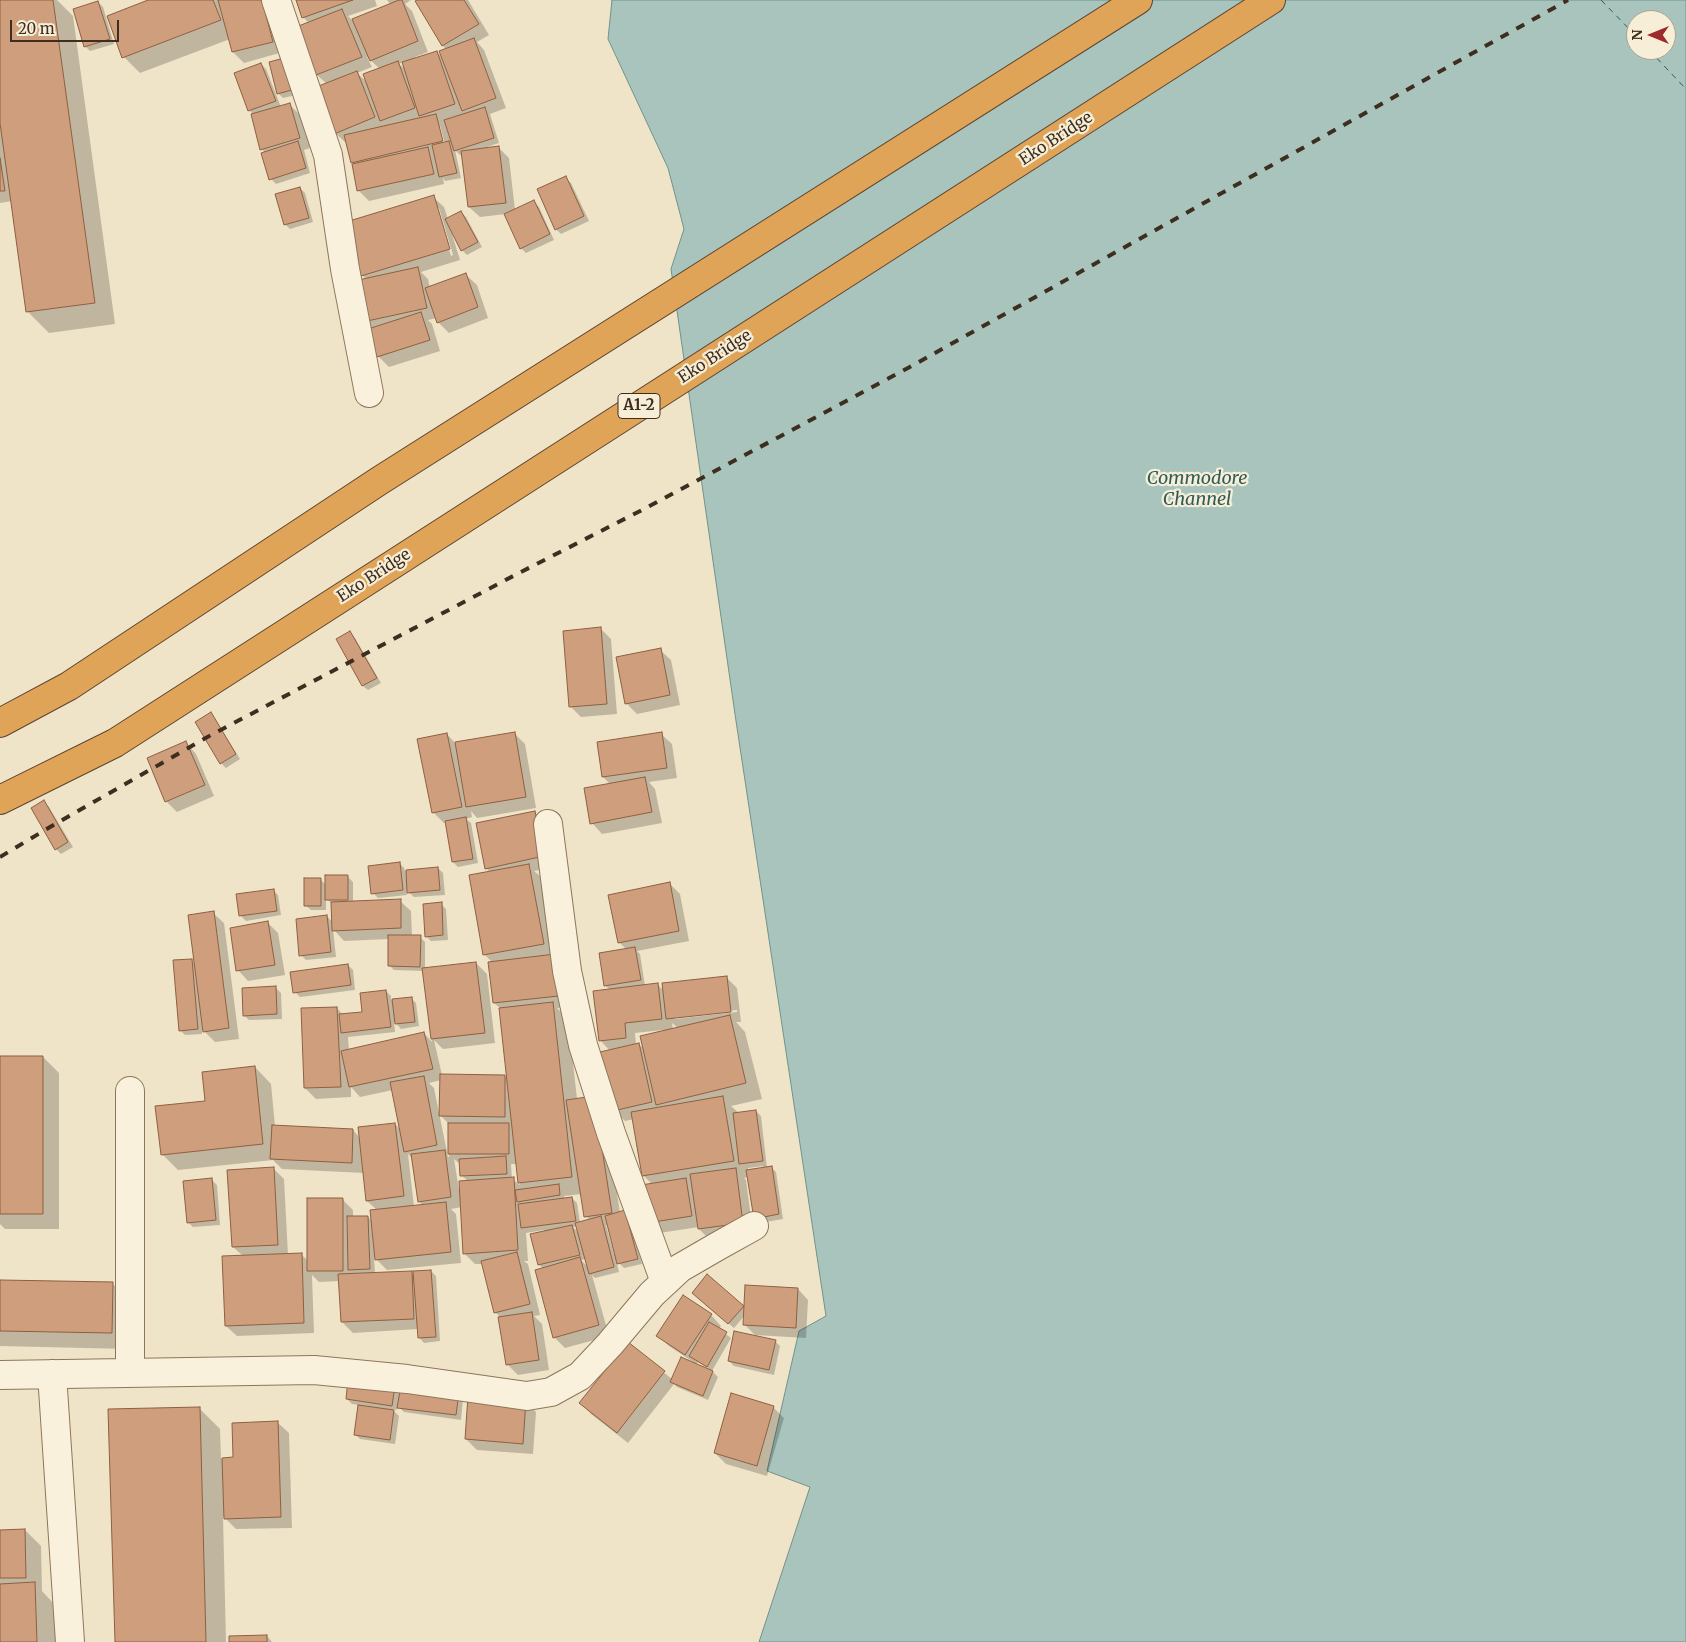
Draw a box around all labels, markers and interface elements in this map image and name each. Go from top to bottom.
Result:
scale bar [12,10,121,42]
north arrow [1626,10,1676,60]
text: 20 m [18,19,55,38]
text: N [1628,29,1646,41]
street label: Eko Bridge [1016,108,1096,170]
street label: Eko Bridge [675,326,755,388]
road number: A1-2 [618,394,660,418]
water label: Commodore Channel [1147,468,1247,510]
street label: Eko Bridge [334,545,414,607]

